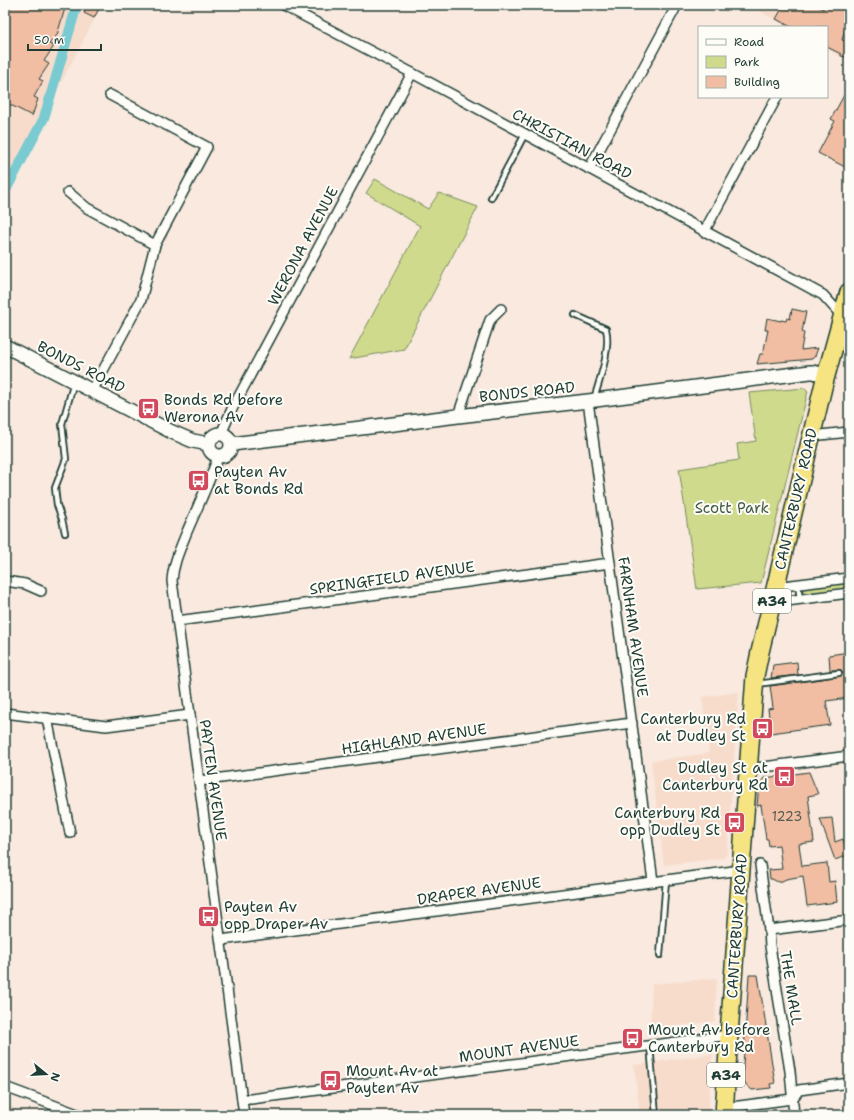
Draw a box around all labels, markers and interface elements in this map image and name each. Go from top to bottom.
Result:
scale bar [28,26,101,52]
legend [698,26,828,98]
text: 50 m [34,32,64,48]
text: Road [734,34,765,50]
text: Park [734,54,760,70]
text: Building [734,74,780,90]
street label: CHRISTIAN ROAD [509,104,635,184]
street label: WERONA AVENUE [263,183,343,309]
street label: BONDS ROAD [34,336,128,398]
street label: BONDS ROAD [478,377,576,407]
place label: Bonds Rd before Werona Av [164,390,283,427]
bus stop icon: Bonds Rd before Werona Av [136,396,162,422]
street label: CANTERBURY ROAD [770,426,822,572]
place label: Payten Av at Bonds Rd [214,462,304,499]
bus stop icon: Payten Av at Bonds Rd [186,468,212,494]
park label: Scott Park [695,498,769,518]
street label: FARNHAM AVENUE [613,555,653,699]
street label: SPRINGFIELD AVENUE [308,557,476,599]
road number: A34 [753,589,791,613]
place label: Canterbury Rd at Dudley St [640,709,746,746]
bus stop icon: Canterbury Rd at Dudley St [749,715,775,741]
street label: PAYTEN AVENUE [195,718,231,842]
street label: HIGHLAND AVENUE [340,719,488,759]
place label: Dudley St at Canterbury Rd [662,758,768,795]
bus stop icon: Dudley St at Canterbury Rd [771,764,797,790]
place label: Canterbury Rd opp Dudley St [614,803,720,840]
house number: 1223 [772,808,802,825]
bus stop icon: Canterbury Rd opp Dudley St [722,809,748,835]
street label: CANTERBURY ROAD [722,853,752,999]
street label: DRAPER AVENUE [416,872,542,910]
place label: Payten Av opp Draper Av [224,897,328,934]
bus stop icon: Payten Av opp Draper Av [195,903,221,929]
street label: THE MALL [775,949,807,1027]
place label: Mount Av before Canterbury Rd [648,1020,770,1057]
bus stop icon: Mount Av before Canterbury Rd [620,1026,646,1052]
street label: MOUNT AVENUE [458,1031,580,1067]
north arrow [26,1054,66,1094]
place label: Mount Av at Payten Av [346,1061,438,1098]
road number: A34 [707,1063,745,1087]
bus stop icon: Mount Av at Payten Av [318,1067,344,1093]
text: N [46,1070,64,1084]

